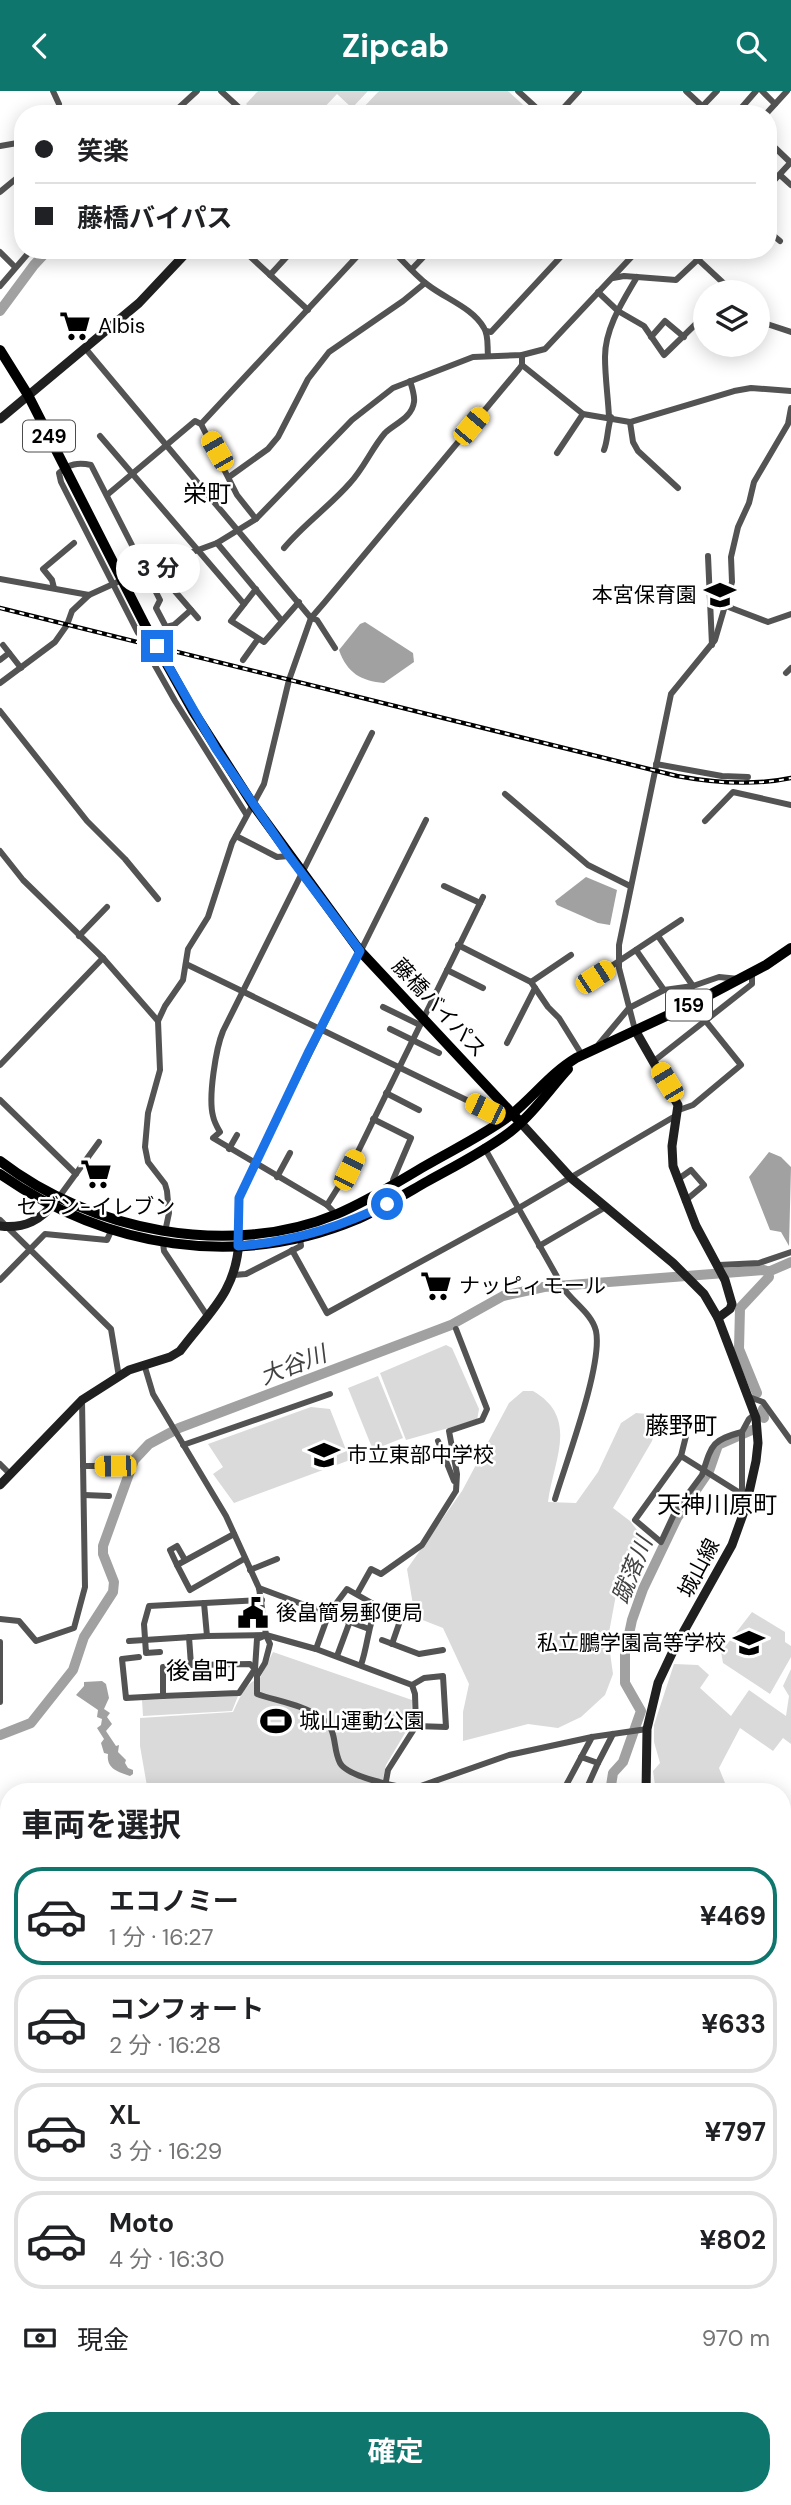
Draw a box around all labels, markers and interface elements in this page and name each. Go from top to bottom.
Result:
text: Zipcab [342,25,449,67]
icon: back [21,27,59,65]
icon: search [732,27,770,65]
text: 笑楽 [77,134,129,168]
text: 藤橋バイパス [77,201,232,235]
map controls [693,280,770,357]
button: layers [693,280,770,357]
supermarket icon: Albis [58,309,92,343]
place label: Albis [98,312,145,340]
car [450,403,493,449]
road number: 249 [23,421,75,451]
car [198,428,237,474]
district label: 栄町 [183,478,231,509]
callout: 3 分 [115,545,199,594]
text: 3 分 [137,553,179,583]
school or university icon: 本宮保育園 [703,578,737,612]
place label: 本宮保育園 [592,581,697,609]
route end [141,630,173,662]
street label: 藤橋バイパス [386,953,492,1063]
car [572,957,619,997]
road number: 159 [666,989,712,1021]
car [648,1059,687,1105]
car [462,1090,509,1128]
car [331,1147,368,1193]
supermarket icon: セブン-イレブン [79,1157,113,1191]
route start [371,1188,403,1220]
place label: セブン-イレブン [17,1193,175,1221]
supermarket icon: ナッピィモール [419,1269,453,1303]
place label: ナッピィモール [459,1272,606,1300]
water label: 大谷川 [255,1338,333,1391]
district label: 藤野町 [645,1410,717,1441]
school or university icon: 市立東部中学校 [307,1438,341,1472]
place label: 市立東部中学校 [347,1441,494,1469]
car [94,1455,137,1477]
district label: 天神川原町 [657,1489,777,1520]
water label: 蹴落川 [605,1530,660,1608]
street label: 城山線 [672,1534,726,1602]
public building icon: 後畠簡易郵便局 [236,1596,270,1630]
place label: 後畠簡易郵便局 [276,1599,423,1627]
school or university icon: 私立鵬学園高等学校 [732,1626,766,1660]
place label: 私立鵬学園高等学校 [537,1629,726,1657]
district label: 後畠町 [166,1655,238,1686]
sports icon: 城山運動公園 [259,1704,293,1738]
place label: 城山運動公園 [299,1707,425,1735]
text: 車両を選択 [21,1804,181,1846]
text: エコノミー [109,1884,239,1918]
icon: car [25,1885,88,1948]
text: ¥469 [700,1899,766,1933]
text: 1 分 · 16:27 [109,1922,214,1952]
text: コンフォート [109,1992,264,2026]
icon: car [25,1993,88,2056]
text: ¥633 [701,2007,766,2041]
text: 2 分 · 16:28 [109,2030,221,2060]
text: XL [109,2098,141,2132]
icon: car [25,2101,88,2164]
text: ¥797 [705,2115,766,2149]
text: 3 分 · 16:29 [109,2136,222,2166]
text: Moto [109,2206,174,2240]
icon: car [25,2209,88,2272]
text: ¥802 [699,2223,766,2257]
text: 4 分 · 16:30 [109,2244,224,2274]
icon: cash [21,2319,59,2357]
text: 現金 [77,2323,129,2357]
text: 970 m [702,2323,770,2353]
button: 確定 [21,2412,770,2492]

